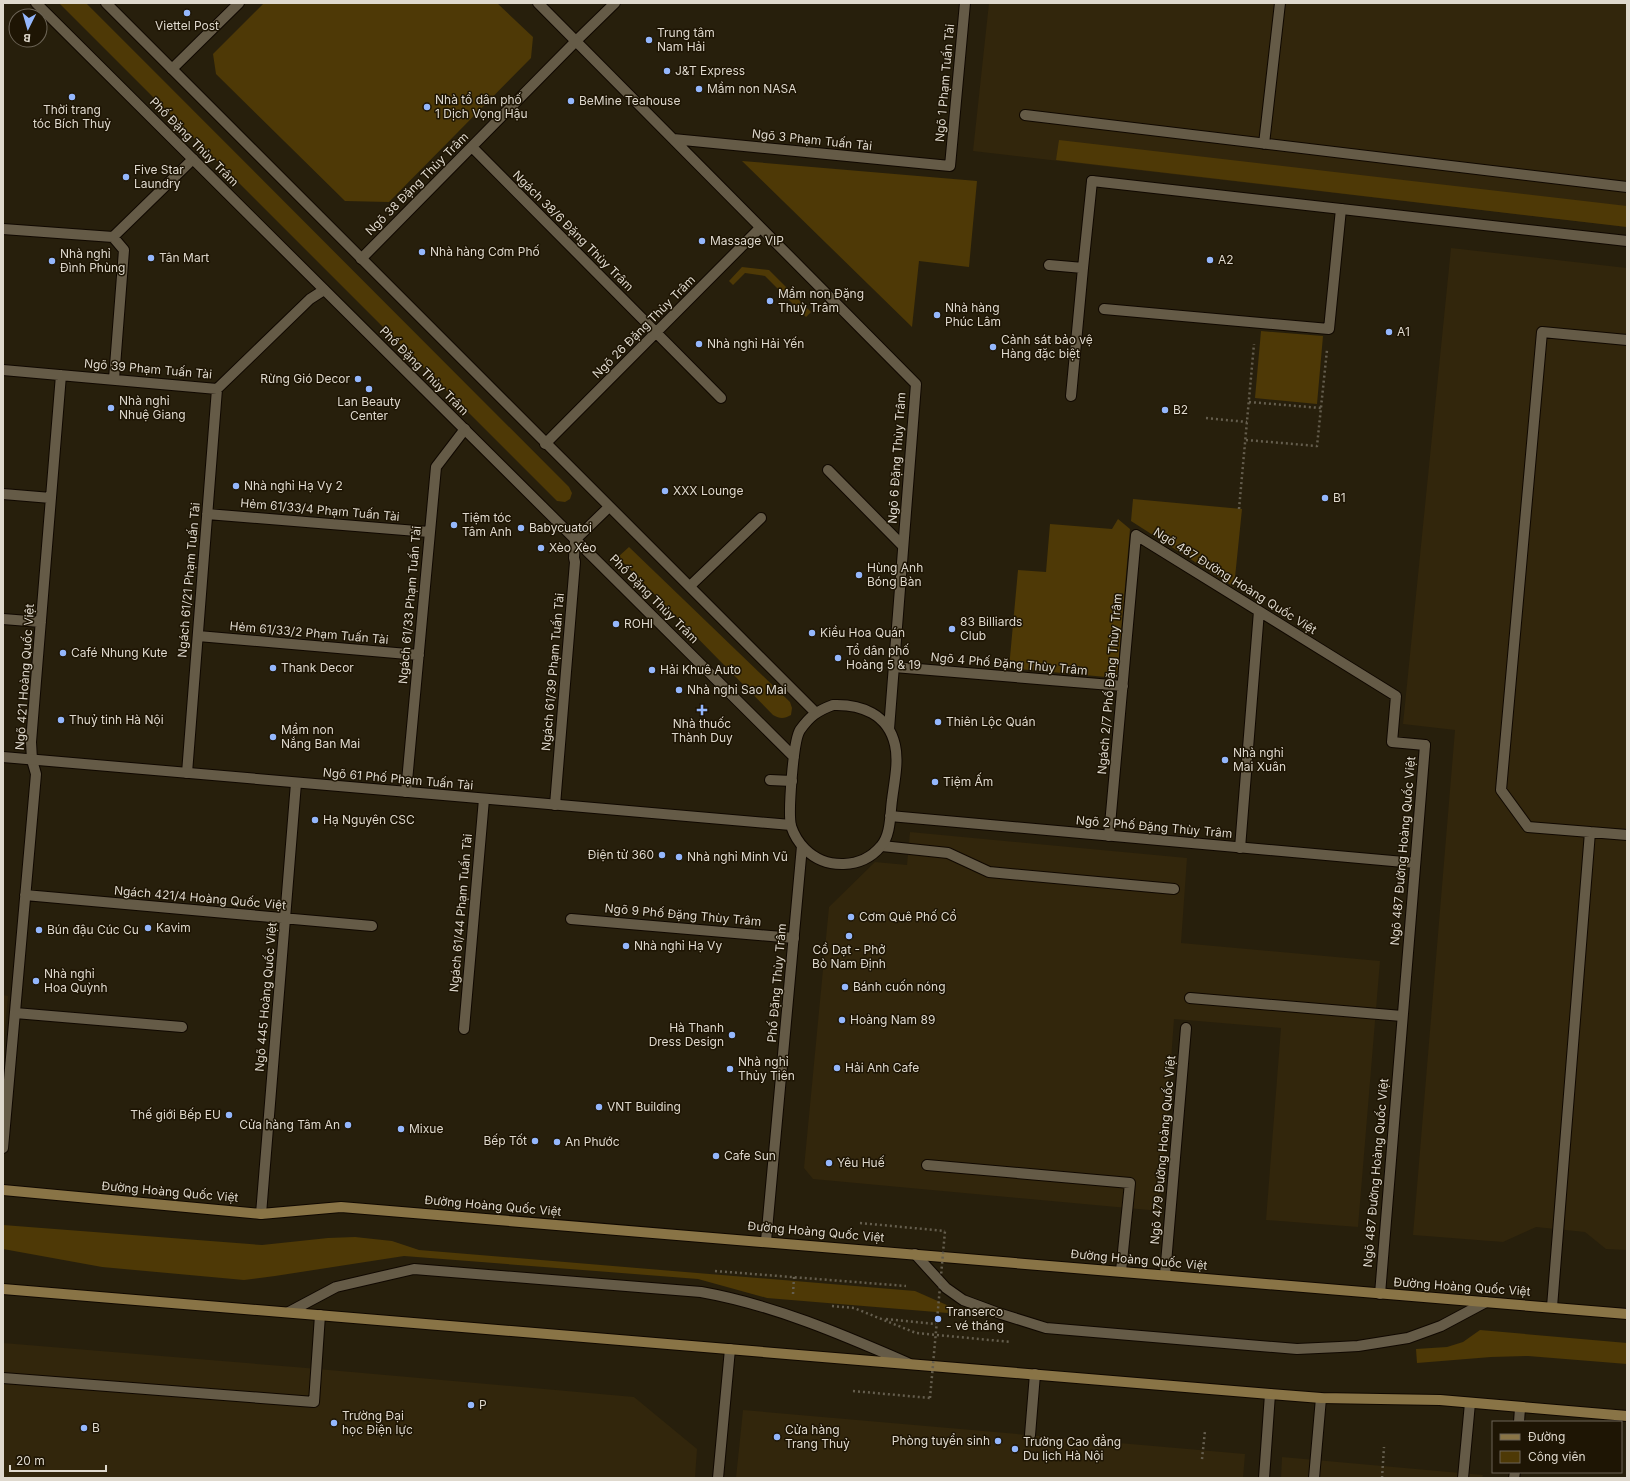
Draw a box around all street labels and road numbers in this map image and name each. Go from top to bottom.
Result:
street label: Ngõ 1 Phạm Tuấn Tài [932,23,957,143]
street label: Phố Đặng Thùy Trâm [147,94,242,189]
street label: Ngõ 3 Phạm Tuấn Tài [751,126,873,153]
street label: Ngõ 38 Đặng Thùy Trâm [362,129,471,238]
street label: Ngách 38/6 Đặng Thùy Trâm [510,167,637,294]
street label: Ngõ 26 Đặng Thùy Trâm [589,272,698,381]
street label: Phố Đặng Thùy Trâm [377,323,472,418]
street label: Ngõ 39 Phạm Tuấn Tài [84,355,213,382]
street label: Ngõ 6 Đặng Thùy Trâm [884,392,909,524]
street label: Hẻm 61/33/4 Phạm Tuấn Tài [240,495,400,524]
street label: Ngách 61/21 Phạm Tuấn Tài [174,502,203,658]
street label: Ngõ 487 Đường Hoàng Quốc Việt [1151,524,1320,637]
street label: Ngách 61/33 Phạm Tuấn Tài [395,525,424,684]
street label: Phố Đặng Thùy Trâm [607,551,702,646]
street label: Ngách 61/39 Phạm Tuấn Tài [538,592,567,752]
street label: Ngách 2/7 Phố Đặng Thùy Trâm [1094,593,1125,775]
street label: Ngõ 421 Hoàng Quốc Việt [12,603,37,751]
street label: Hẻm 61/33/2 Phạm Tuấn Tài [229,618,389,647]
street label: Ngõ 4 Phố Đặng Thùy Trâm [930,649,1088,678]
street label: Ngõ 487 Đường Hoàng Quốc Việt [1387,756,1418,946]
street label: Ngõ 61 Phố Phạm Tuấn Tài [322,764,474,793]
street label: Ngõ 2 Phố Đặng Thùy Trâm [1075,812,1233,841]
street label: Ngách 61/44 Phạm Tuấn Tài [446,833,475,993]
street label: Ngách 421/4 Hoàng Quốc Việt [113,883,287,912]
street label: Ngõ 9 Phố Đặng Thùy Trâm [604,900,762,929]
street label: Ngõ 445 Hoàng Quốc Việt [252,922,280,1072]
street label: Phố Đặng Thùy Trâm [764,923,789,1043]
street label: Ngõ 479 Đường Hoàng Quốc Việt [1147,1055,1178,1245]
street label: Ngõ 487 Đường Hoàng Quốc Việt [1360,1078,1391,1268]
street label: Đường Hoàng Quốc Việt [101,1178,239,1205]
street label: Đường Hoàng Quốc Việt [424,1192,562,1219]
street label: Đường Hoàng Quốc Việt [747,1218,885,1245]
street label: Đường Hoàng Quốc Việt [1070,1246,1208,1273]
street label: Đường Hoàng Quốc Việt [1393,1274,1531,1299]

